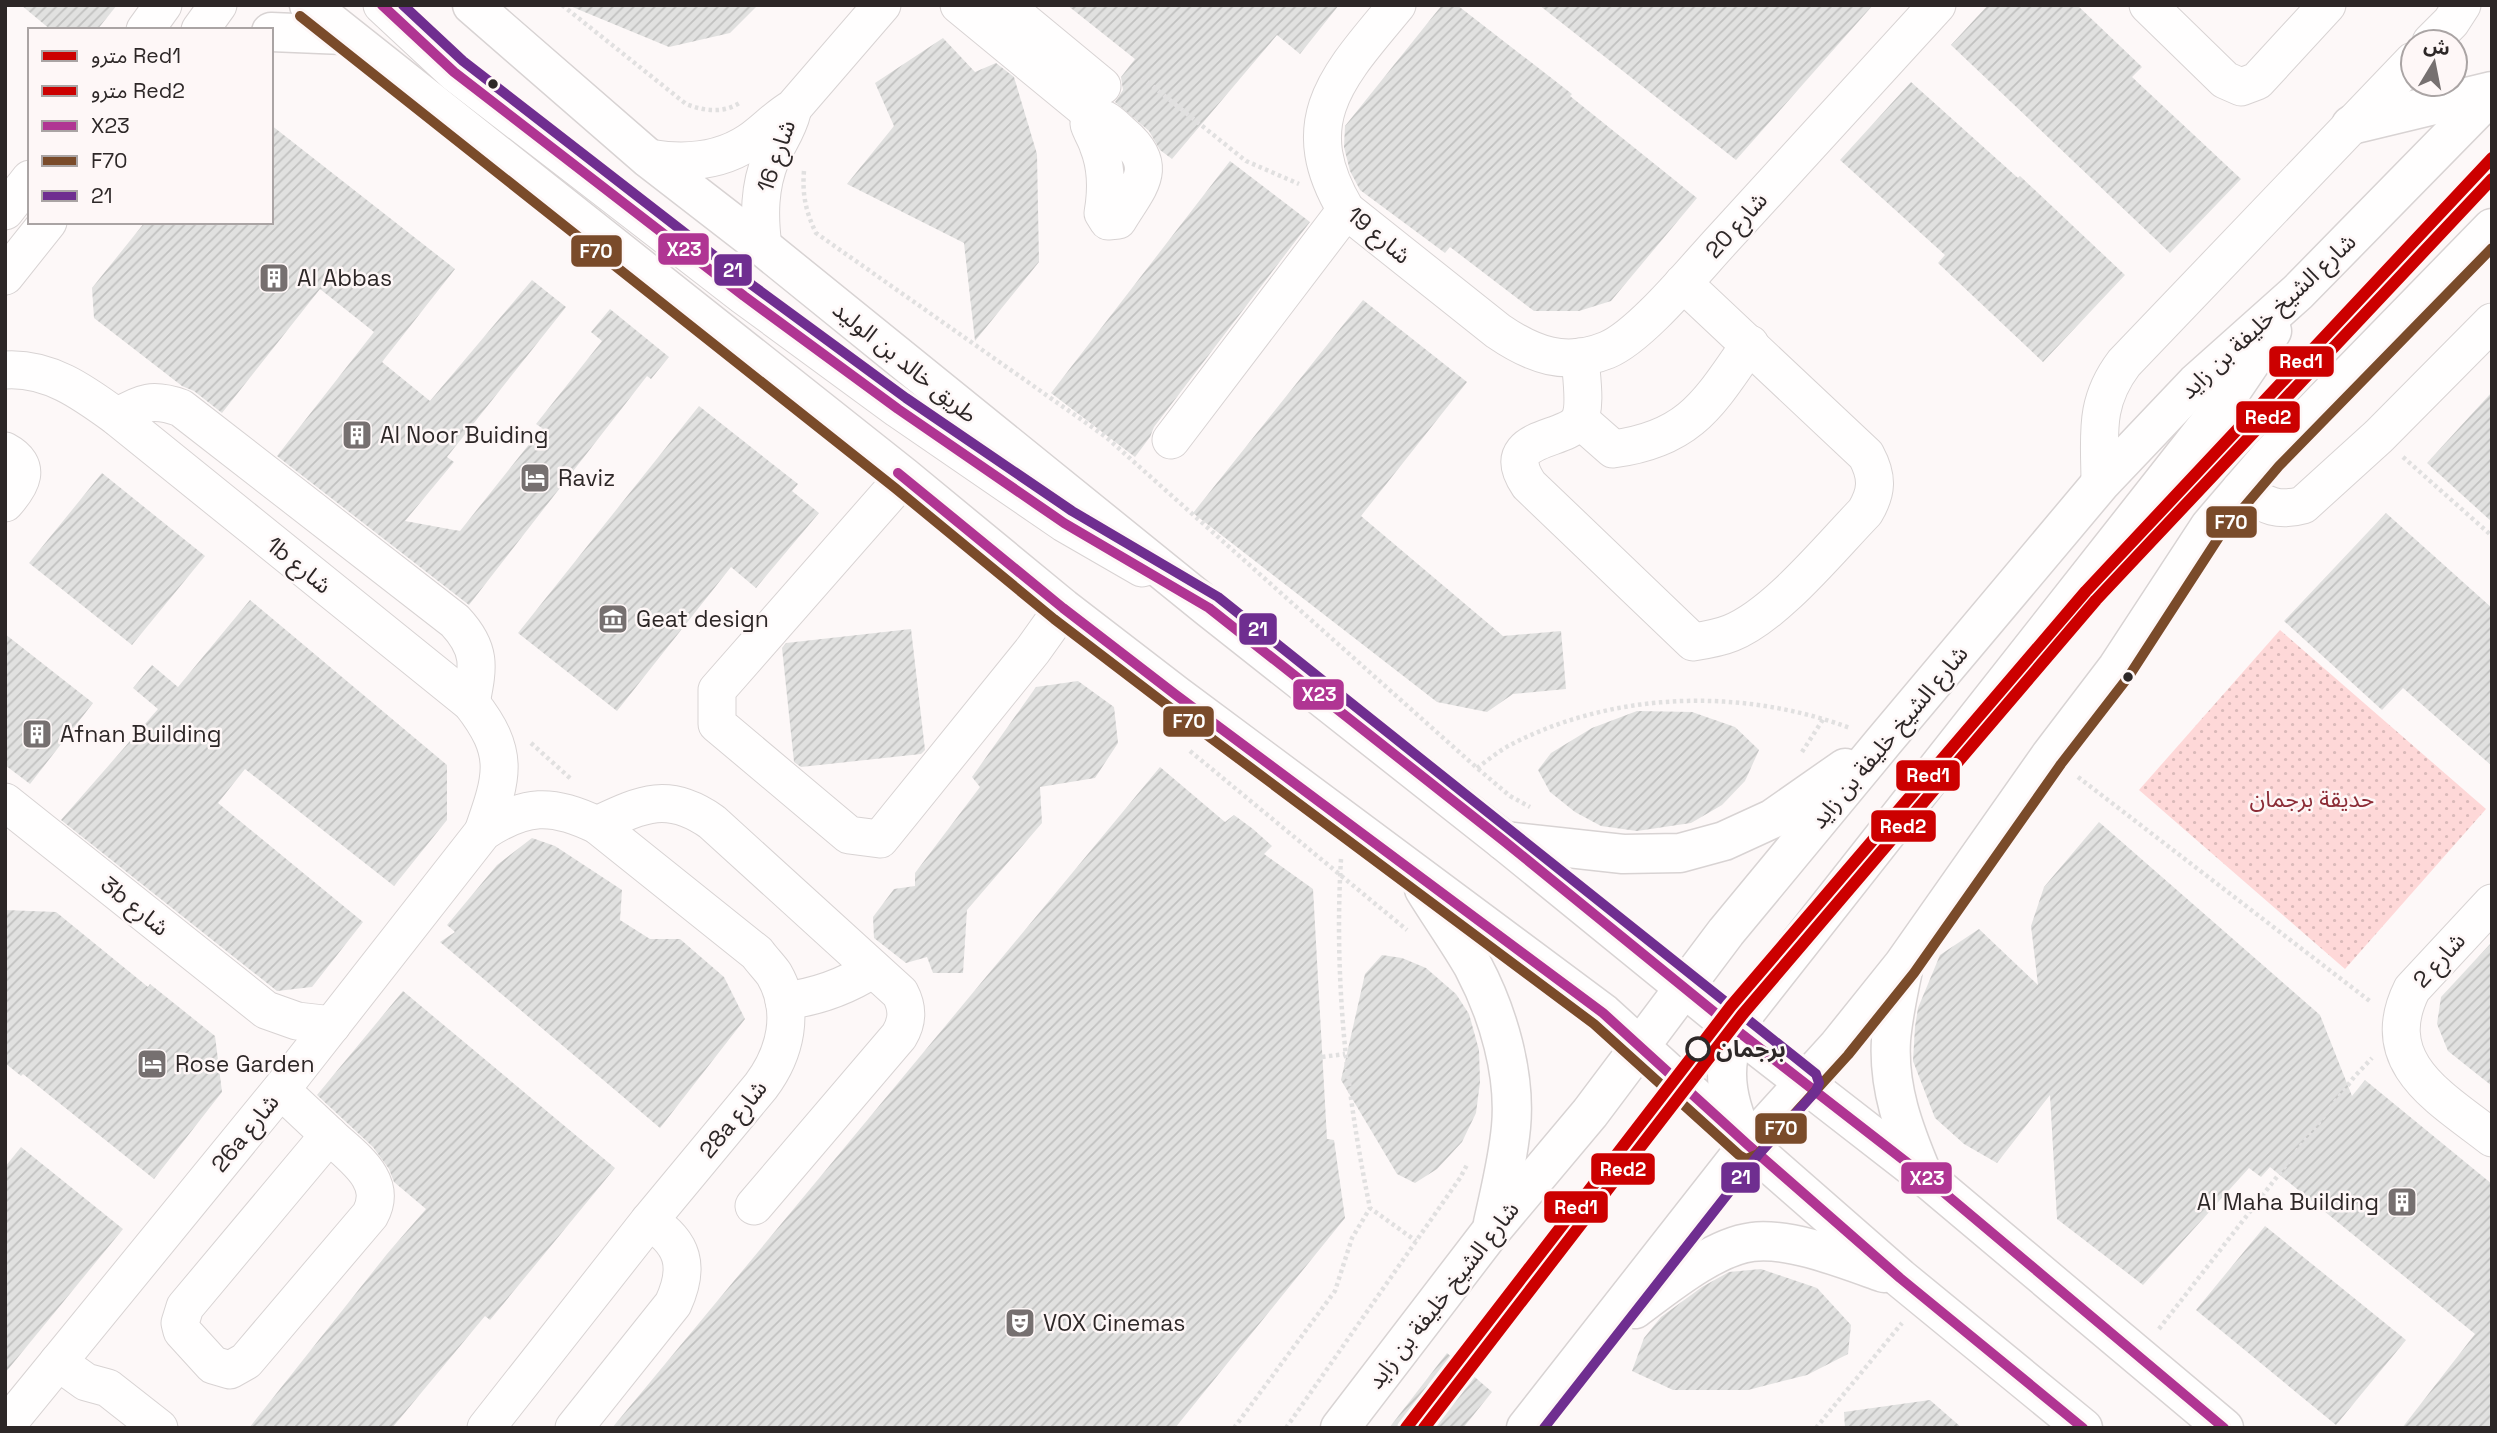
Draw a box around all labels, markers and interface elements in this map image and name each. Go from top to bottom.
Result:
legend [28,28,273,224]
north arrow [2399,28,2469,98]
text: ش [2422,32,2452,61]
text: مترو Red1 [91,42,181,69]
text: مترو Red2 [91,77,185,104]
unlabelled marker [486,77,500,91]
text: X23 [91,112,130,139]
street label: شارع 16 [750,116,804,197]
text: F70 [91,147,128,174]
text: 21 [91,182,112,209]
street label: شارع 20 [1698,185,1775,266]
street label: شارع 19 [1340,200,1417,272]
street label: شارع الشيخ خليفة بن زايد [2174,227,2364,407]
line badge: X23 [657,232,710,266]
line badge: F70 [570,234,623,268]
text: X23 [666,237,702,262]
text: F70 [580,239,612,264]
line badge: 21 [713,253,753,287]
text: 21 [723,258,743,283]
building icon: Al Abbas [257,261,291,295]
place label: Al Abbas [297,263,392,293]
street label: طريق خالد بن الوليد [826,294,984,430]
line badge: Red1 [2268,345,2335,378]
text: Red1 [2279,349,2323,374]
line badge: Red2 [2235,400,2301,434]
text: Red2 [2245,405,2291,430]
building icon: Al Noor Buiding [340,418,374,452]
place label: Al Noor Buiding [380,420,549,450]
hotel icon: Raviz [518,461,552,495]
place label: Raviz [558,463,615,493]
line badge: F70 [2205,505,2258,539]
text: F70 [2215,510,2247,535]
street label: 1b شارع [259,530,338,602]
museum icon: Geat design [596,602,630,636]
place label: Geat design [636,604,769,634]
line badge: 21 [1238,612,1278,646]
text: 21 [1248,617,1268,642]
street label: شارع الشيخ خليفة بن زايد [1804,639,1976,836]
unlabelled marker [2121,670,2135,684]
line badge: X23 [1292,678,1345,711]
text: X23 [1301,682,1337,707]
line badge: F70 [1162,705,1215,738]
text: F70 [1173,709,1205,734]
building icon: Afnan Building [20,717,54,751]
place label: Afnan Building [60,719,221,749]
line badge: Red1 [1895,759,1961,792]
text: Red1 [1906,763,1950,788]
park label: حديقة برجمان [2250,784,2374,814]
line badge: Red2 [1870,809,1937,843]
text: Red2 [1880,814,1926,839]
street label: 3b شارع [93,869,175,944]
street label: شارع 2 [2406,926,2473,995]
place label: برجمان [1716,1034,1786,1064]
marker: برجمان [1686,1037,1710,1061]
hotel icon: Rose Garden [135,1047,169,1081]
place label: Rose Garden [175,1049,315,1079]
street label: 28a شارع [692,1074,775,1166]
street label: 26a شارع [204,1088,287,1179]
line badge: F70 [1754,1112,1808,1145]
text: F70 [1765,1116,1797,1141]
line badge: Red2 [1590,1152,1656,1186]
text: Red2 [1600,1157,1646,1182]
line badge: 21 [1720,1161,1761,1194]
line badge: X23 [1900,1161,1953,1195]
text: 21 [1731,1165,1751,1190]
text: X23 [1909,1166,1945,1191]
building icon: Al Maha Building [2385,1185,2419,1219]
place label: Al Maha Building [2197,1187,2379,1217]
line badge: Red1 [1543,1190,1609,1224]
street label: شارع الشيخ خليفة بن زايد [1360,1195,1527,1396]
text: Red1 [1554,1195,1598,1220]
theatre icon: VOX Cinemas [1003,1306,1037,1340]
place label: VOX Cinemas [1043,1308,1185,1338]

